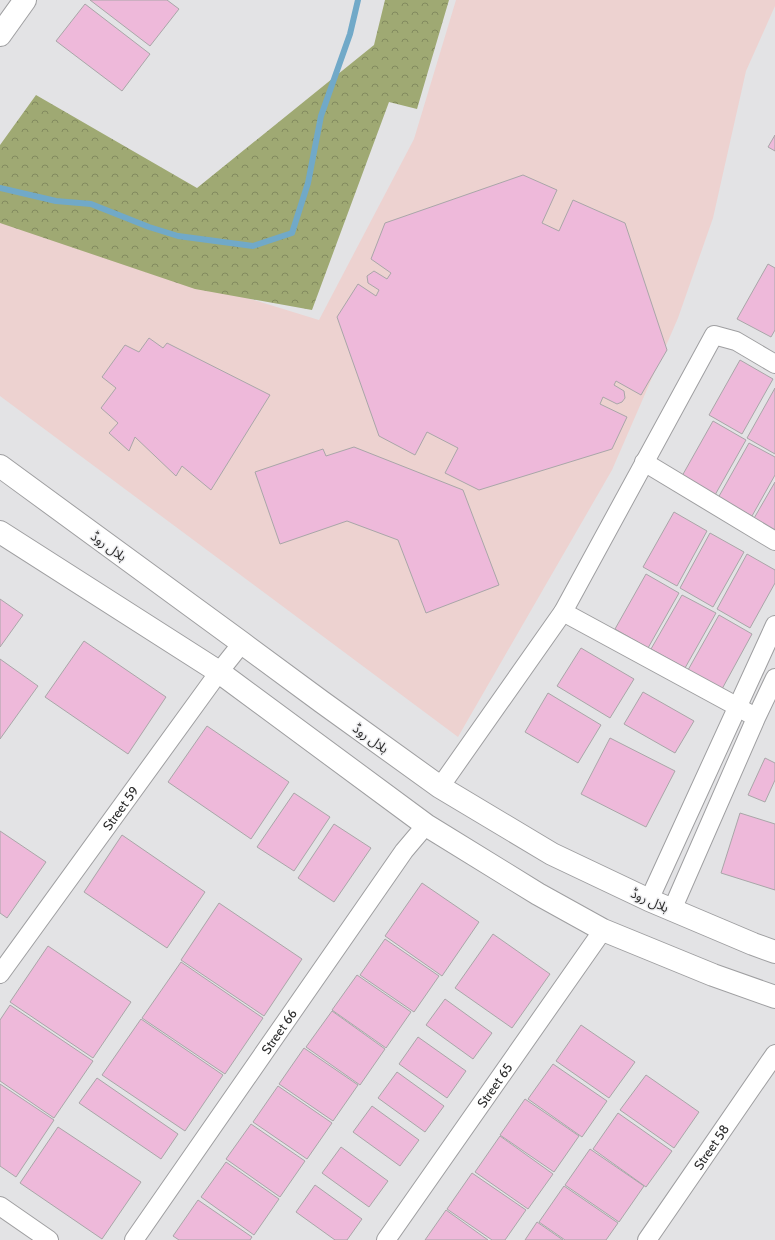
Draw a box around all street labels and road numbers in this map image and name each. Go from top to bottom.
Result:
street label: ہلال روڈ [88,528,130,565]
street label: ہلال روڈ [350,720,392,757]
street label: Street 59 [99,783,142,833]
street label: ہلال روڈ [628,885,672,916]
street label: Street 66 [258,1006,300,1057]
street label: Street 65 [473,1060,516,1111]
street label: Street 58 [690,1121,732,1173]

